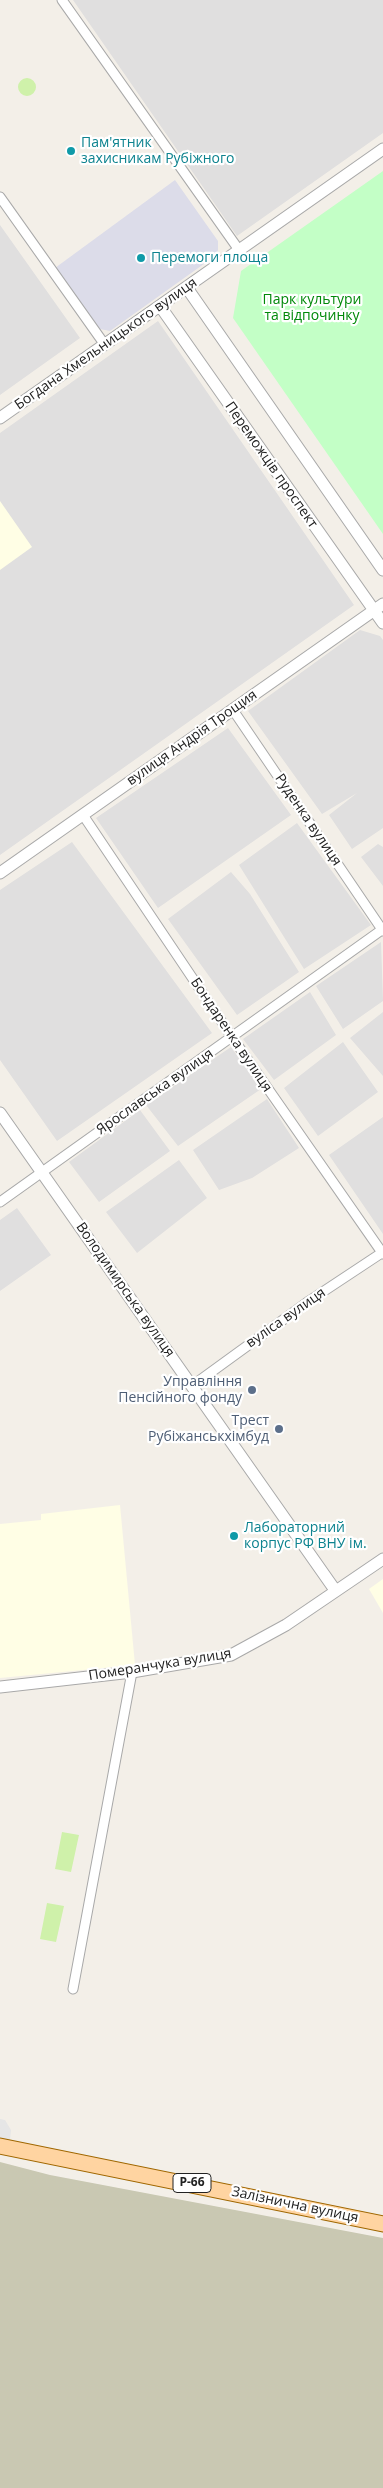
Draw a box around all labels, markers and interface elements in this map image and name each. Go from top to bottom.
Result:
place label: Пам'ятник захисникам Рубіжного [81,135,234,168]
marker: Пам'ятник захисникам Рубіжного [65,145,77,157]
place label: Перемоги площа [151,250,268,266]
marker: Перемоги площа [135,252,147,264]
street label: Богдана Хмельницького вулиця [12,274,200,414]
park label: Парк культури та відпочинку [263,292,361,324]
street label: Переможців проспект [221,399,321,531]
street label: вулиця Андрія Трощия [124,687,260,789]
street label: Руденка вулиця [271,771,345,869]
street label: Бондаренка вулиця [187,975,275,1095]
street label: Ярославська вулиця [93,1045,217,1139]
street label: Володимирська вулиця [72,1219,178,1361]
street label: вуліса вулиця [243,1284,329,1352]
place label: Управління Пенсійного фонду [118,1374,242,1406]
marker: Управління Пенсійного фонду [246,1384,258,1396]
place label: Трест Рубіжанськхімбуд [148,1413,269,1445]
marker: Трест Рубіжанськхімбуд [273,1423,285,1435]
place label: Лабораторний корпус РФ ВНУ ім. [244,1520,367,1552]
marker: Лабораторний корпус РФ ВНУ ім. [228,1530,240,1542]
street label: Померанчука вулиця [87,1645,233,1685]
road number: Р-66 [173,2174,211,2192]
street label: Залізнична вулиця [230,2183,360,2227]

